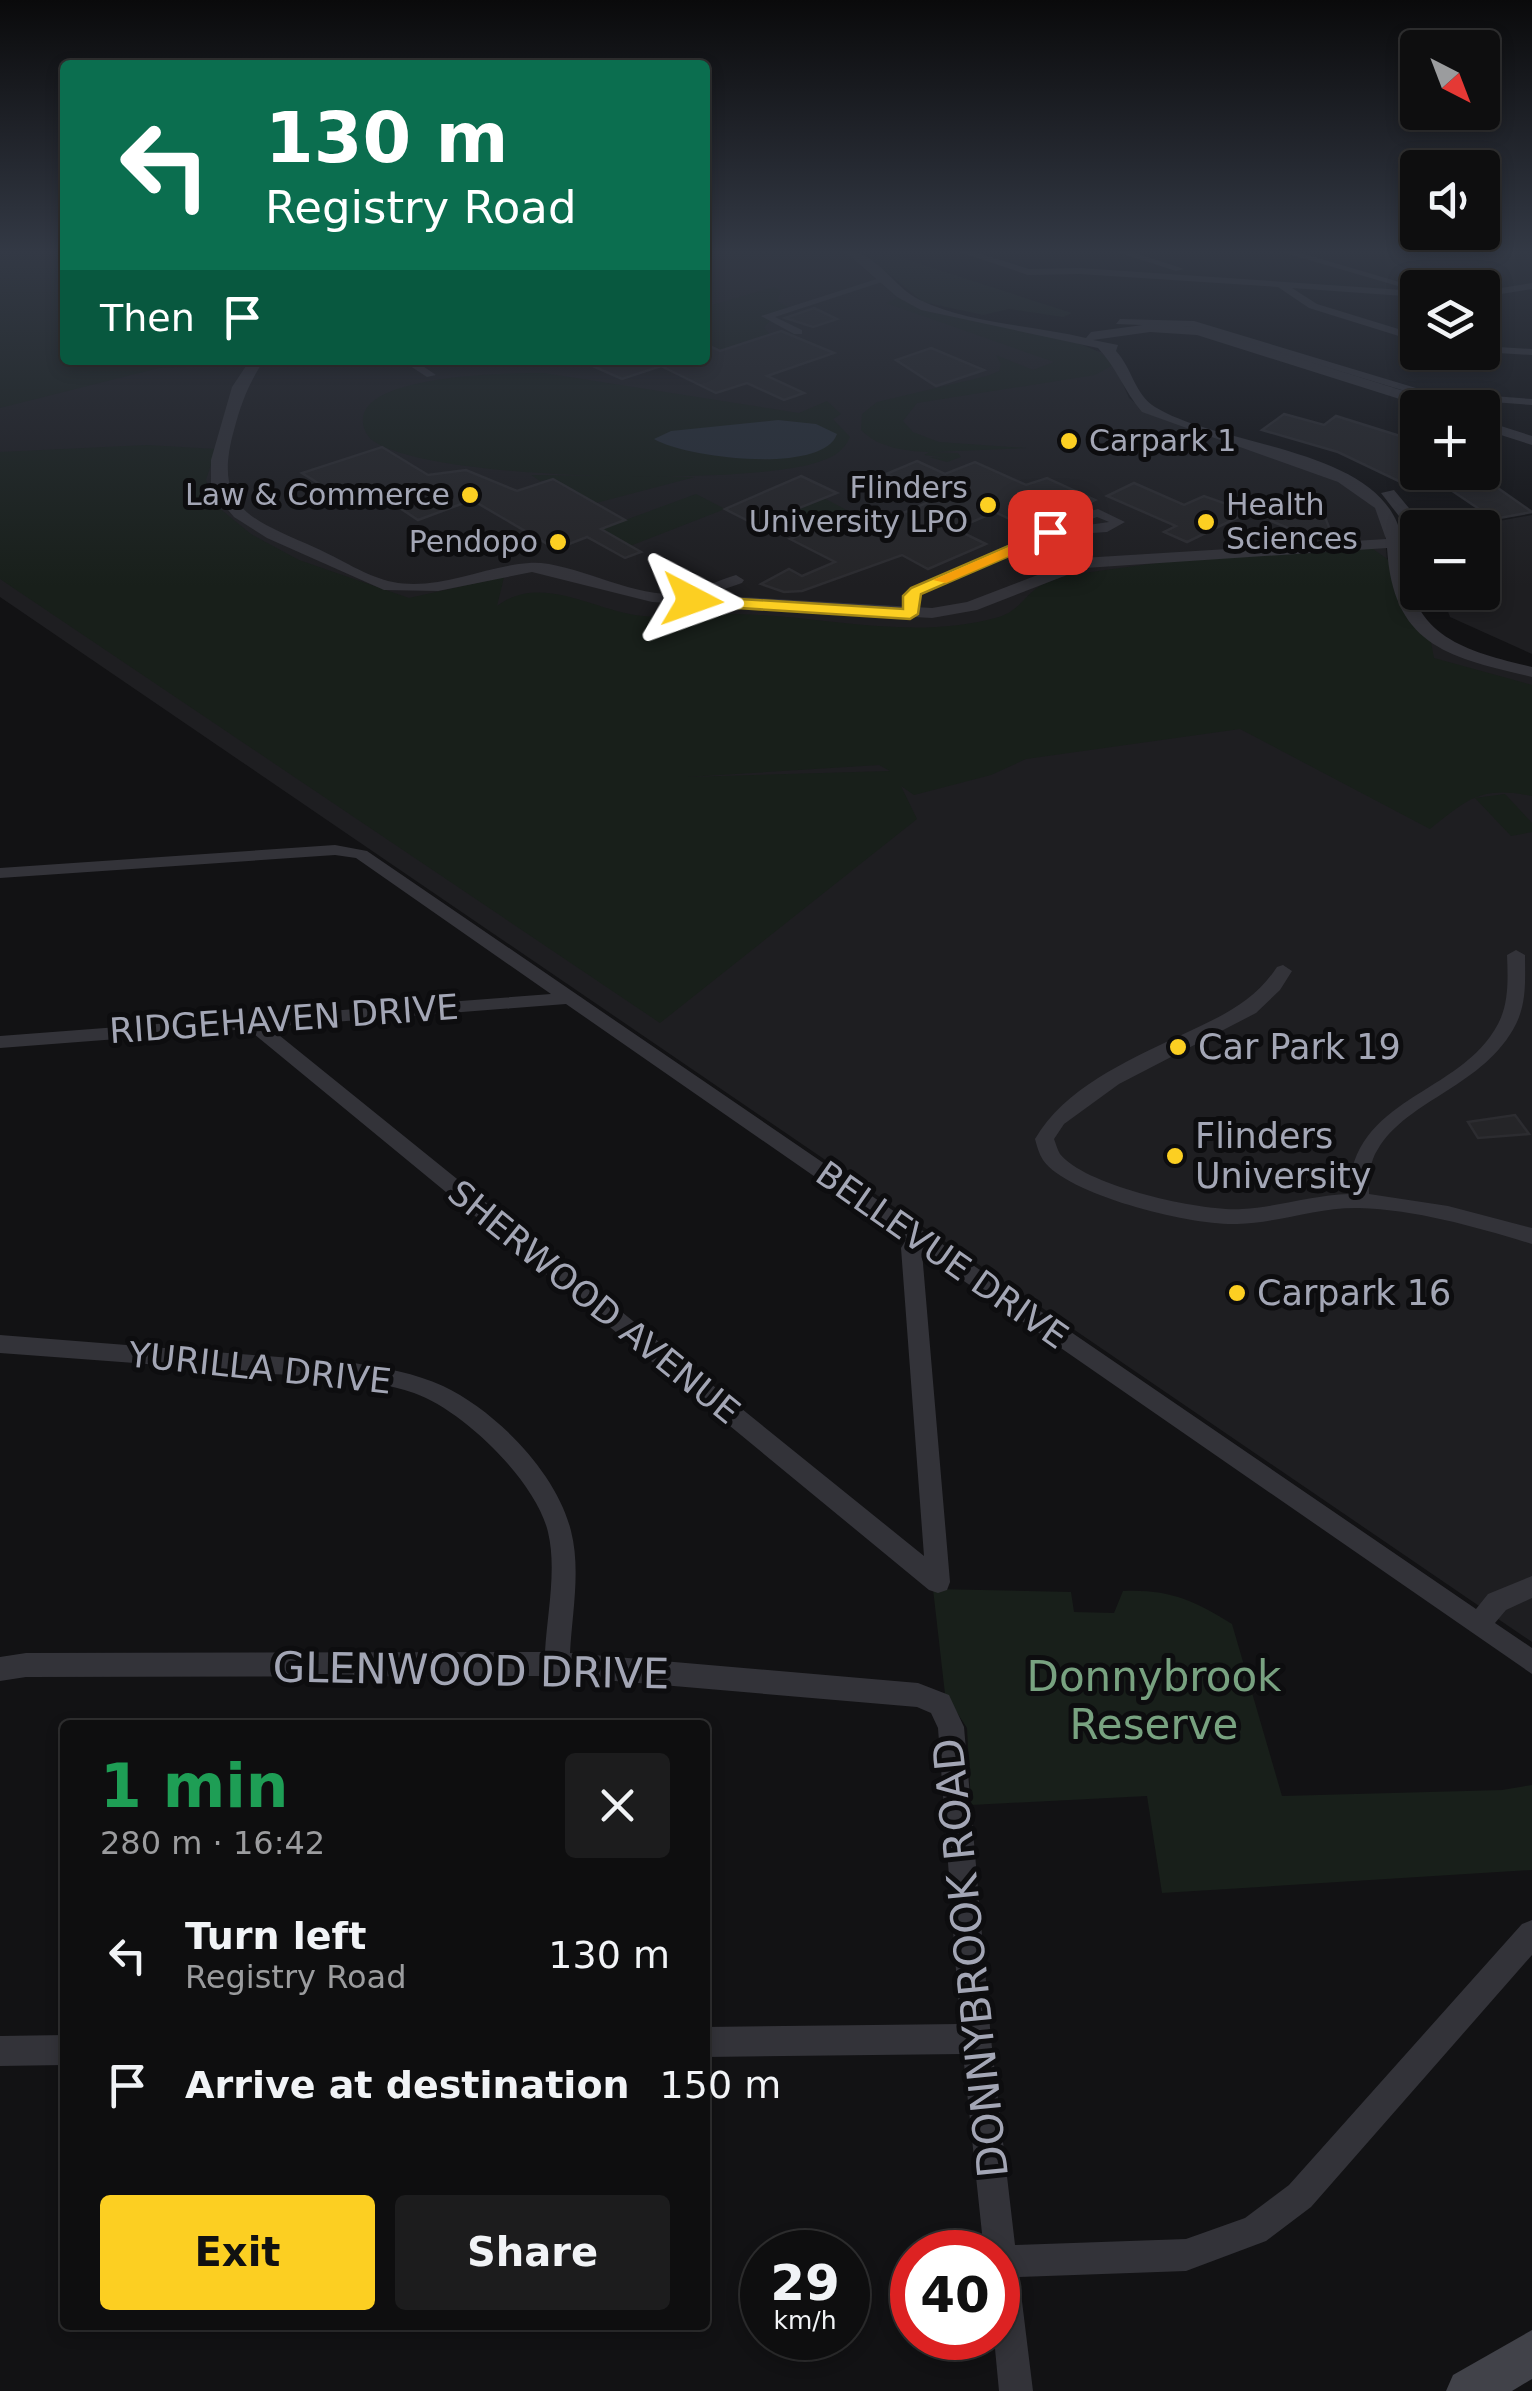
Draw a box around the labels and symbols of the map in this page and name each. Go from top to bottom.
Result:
north arrow [1400,30,1500,130]
place label: Carpark 1 [1089,423,1236,458]
marker: Carpark 1 [1058,430,1080,452]
place label: Flinders University LPO [749,470,968,539]
place label: Law & Commerce [185,477,450,512]
marker: Law & Commerce [459,484,481,506]
place label: Health Sciences [1226,487,1358,556]
pin [1008,490,1093,575]
marker: Flinders University LPO [977,494,999,516]
marker: Health Sciences [1195,511,1217,533]
place label: Pendopo [409,524,538,559]
marker: Pendopo [547,531,569,553]
position arrow [640,548,744,652]
street label: RIDGEHAVEN DRIVE [108,987,460,1051]
place label: Car Park 19 [1198,1027,1401,1067]
marker: Car Park 19 [1167,1036,1189,1058]
place label: Flinders University [1195,1116,1372,1196]
marker: Flinders University [1164,1145,1186,1167]
street label: BELLEVUE DRIVE [809,1153,1075,1357]
street label: SHERWOOD AVENUE [440,1172,748,1432]
place label: Carpark 16 [1257,1273,1451,1313]
marker: Carpark 16 [1226,1282,1248,1304]
street label: YURILLA DRIVE [126,1334,393,1402]
street label: GLENWOOD DRIVE [272,1643,670,1698]
park label: Donnybrook Reserve [1027,1652,1282,1749]
street label: DONNYBROOK ROAD [923,1736,1018,2180]
speed limit sign: 40 [890,2230,1020,2360]

